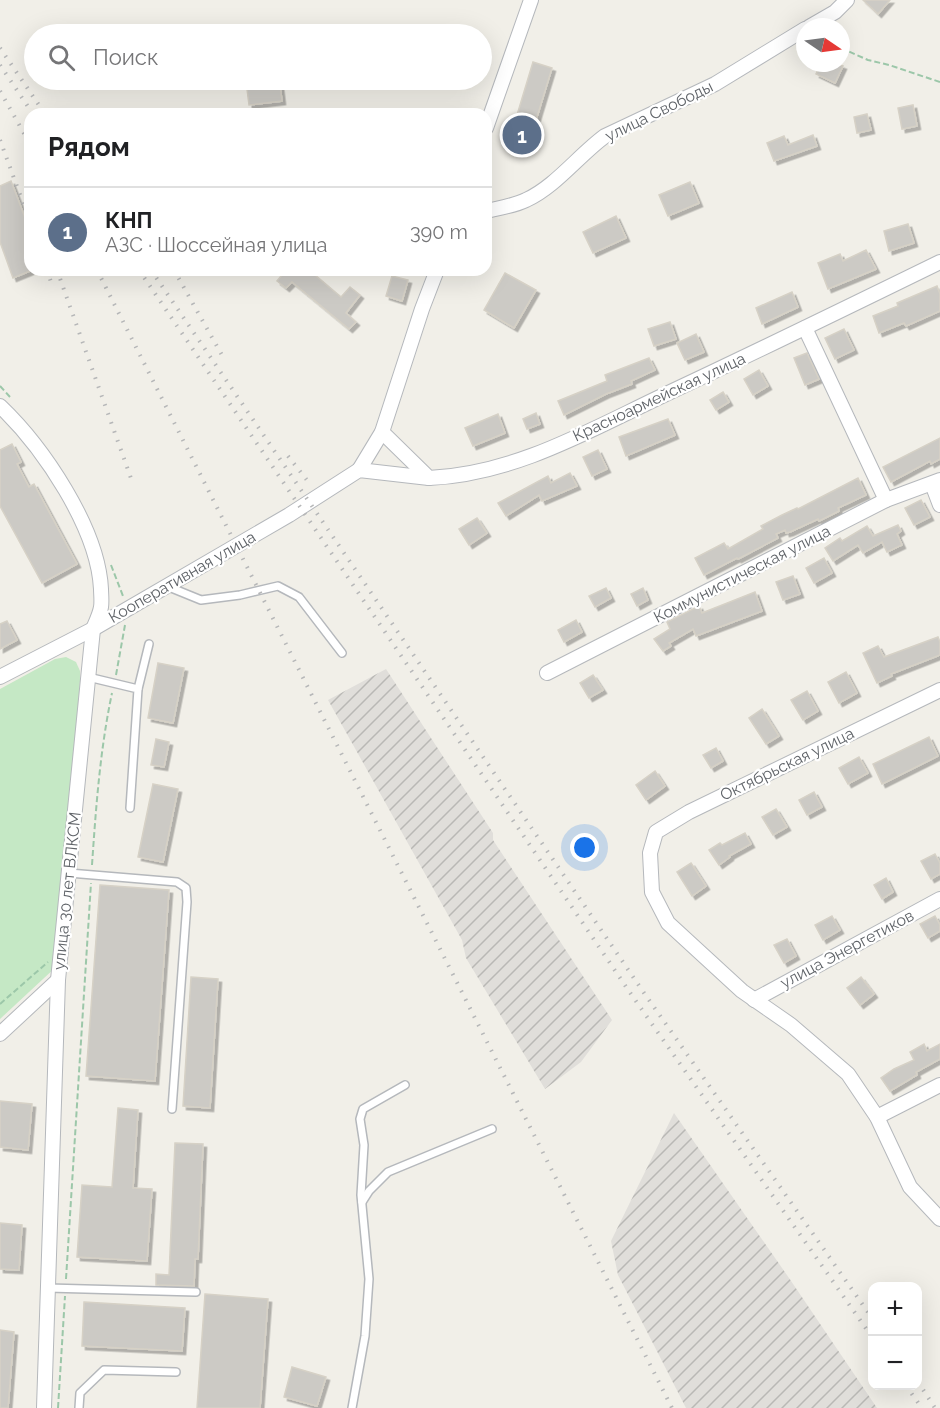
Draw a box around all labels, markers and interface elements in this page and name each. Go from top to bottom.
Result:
north arrow [796,18,850,72]
search box [24,24,492,90]
icon: search [45,41,78,74]
text: Поиск [93,44,158,70]
street label: улица Свободы [602,77,716,145]
pin: 1 [502,112,542,158]
text: Рядом [48,132,130,162]
text: КНП [105,207,153,233]
text: 1 [63,220,72,244]
text: 390 m [410,220,468,244]
text: АЗС · Шоссейная улица [105,233,327,257]
street label: Красноармейская улица [570,349,748,445]
street label: Коммунистическая улица [651,521,833,627]
street label: Кооперативная улица [105,527,259,627]
street label: Октябрьская улица [717,723,857,805]
street label: улица 30 лет ВЛКСМ [49,811,85,971]
your location [570,833,599,862]
street label: улица Энергетиков [777,906,917,992]
map controls [868,1282,922,1390]
button: + [868,1282,922,1336]
button: − [868,1336,922,1390]

